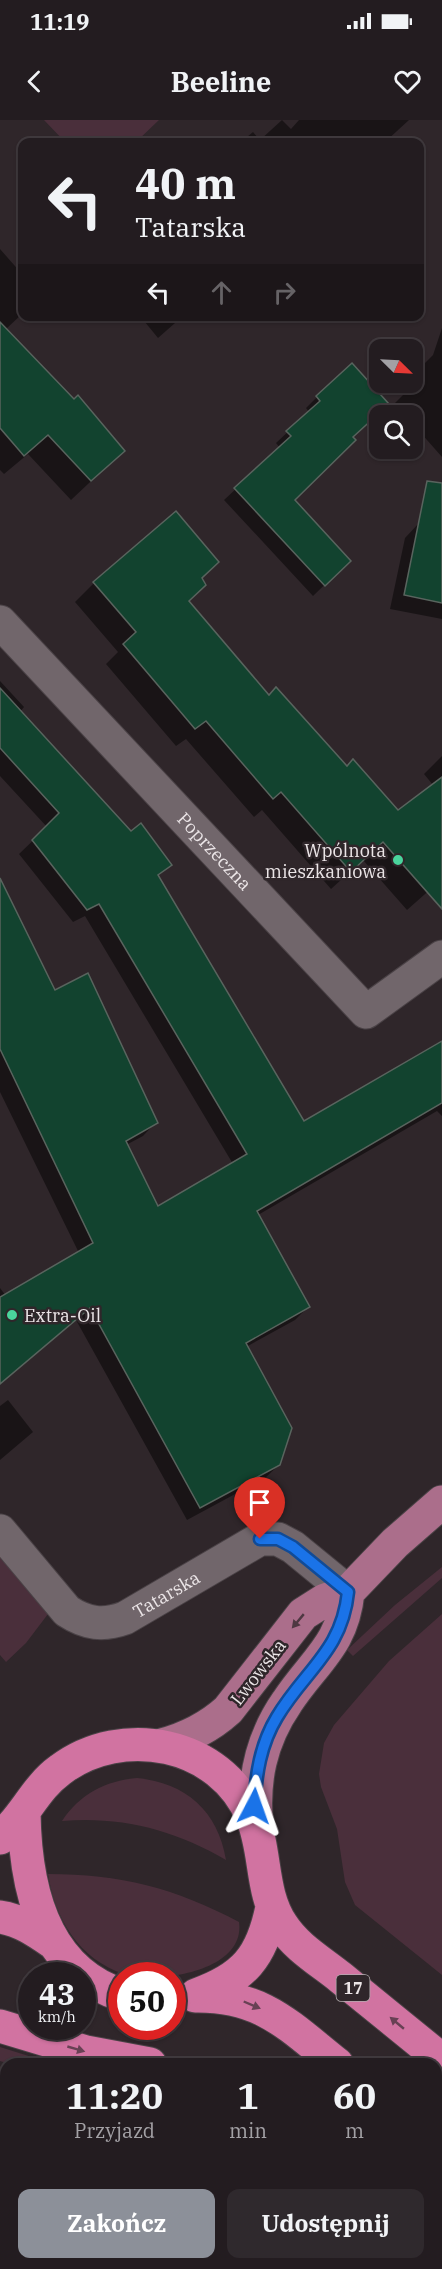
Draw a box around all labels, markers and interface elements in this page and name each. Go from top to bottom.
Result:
text: 11:19 [30,7,89,36]
text: Beeline [171,64,271,99]
icon: back [18,65,51,98]
icon: heart [391,65,424,98]
text: 40 m [135,156,236,211]
icon: left [36,162,114,240]
text: Tatarska [135,209,246,244]
icon: left [142,276,175,309]
icon: ahead [205,276,238,309]
icon: right [268,276,301,309]
north arrow [369,339,423,393]
map controls [369,339,423,459]
button: search [369,405,423,459]
street label: Poprzeczna [173,807,257,895]
place label: Wpólnota mieszkaniowa [265,839,386,883]
marker: Wpólnota mieszkaniowa [391,853,405,867]
place label: Extra-Oil [24,1304,101,1327]
marker: Extra-Oil [5,1308,19,1322]
pin [234,1477,285,1539]
icon: arrive [243,1486,276,1519]
street label: Tatarska [128,1565,204,1623]
one-way arrow [292,1613,305,1629]
street label: Lwowska [225,1634,291,1709]
position arrow [222,1774,286,1838]
speed limit sign: 50 [108,1962,186,2040]
text: 43 [39,1974,75,2013]
road number: 17 [336,1975,370,2001]
one-way arrow [243,2000,260,2009]
text: km/h [38,2007,76,2026]
one-way arrow [389,2017,405,2030]
one-way arrow [67,2045,85,2054]
text: 11:20 [66,2072,163,2119]
text: 1 [237,2072,259,2119]
text: 60 [333,2072,376,2119]
text: Przyjazd [74,2117,155,2144]
text: min [229,2117,267,2144]
text: m [345,2117,364,2144]
button: Zakończ [18,2189,215,2258]
button: Udostępnij [227,2189,424,2258]

